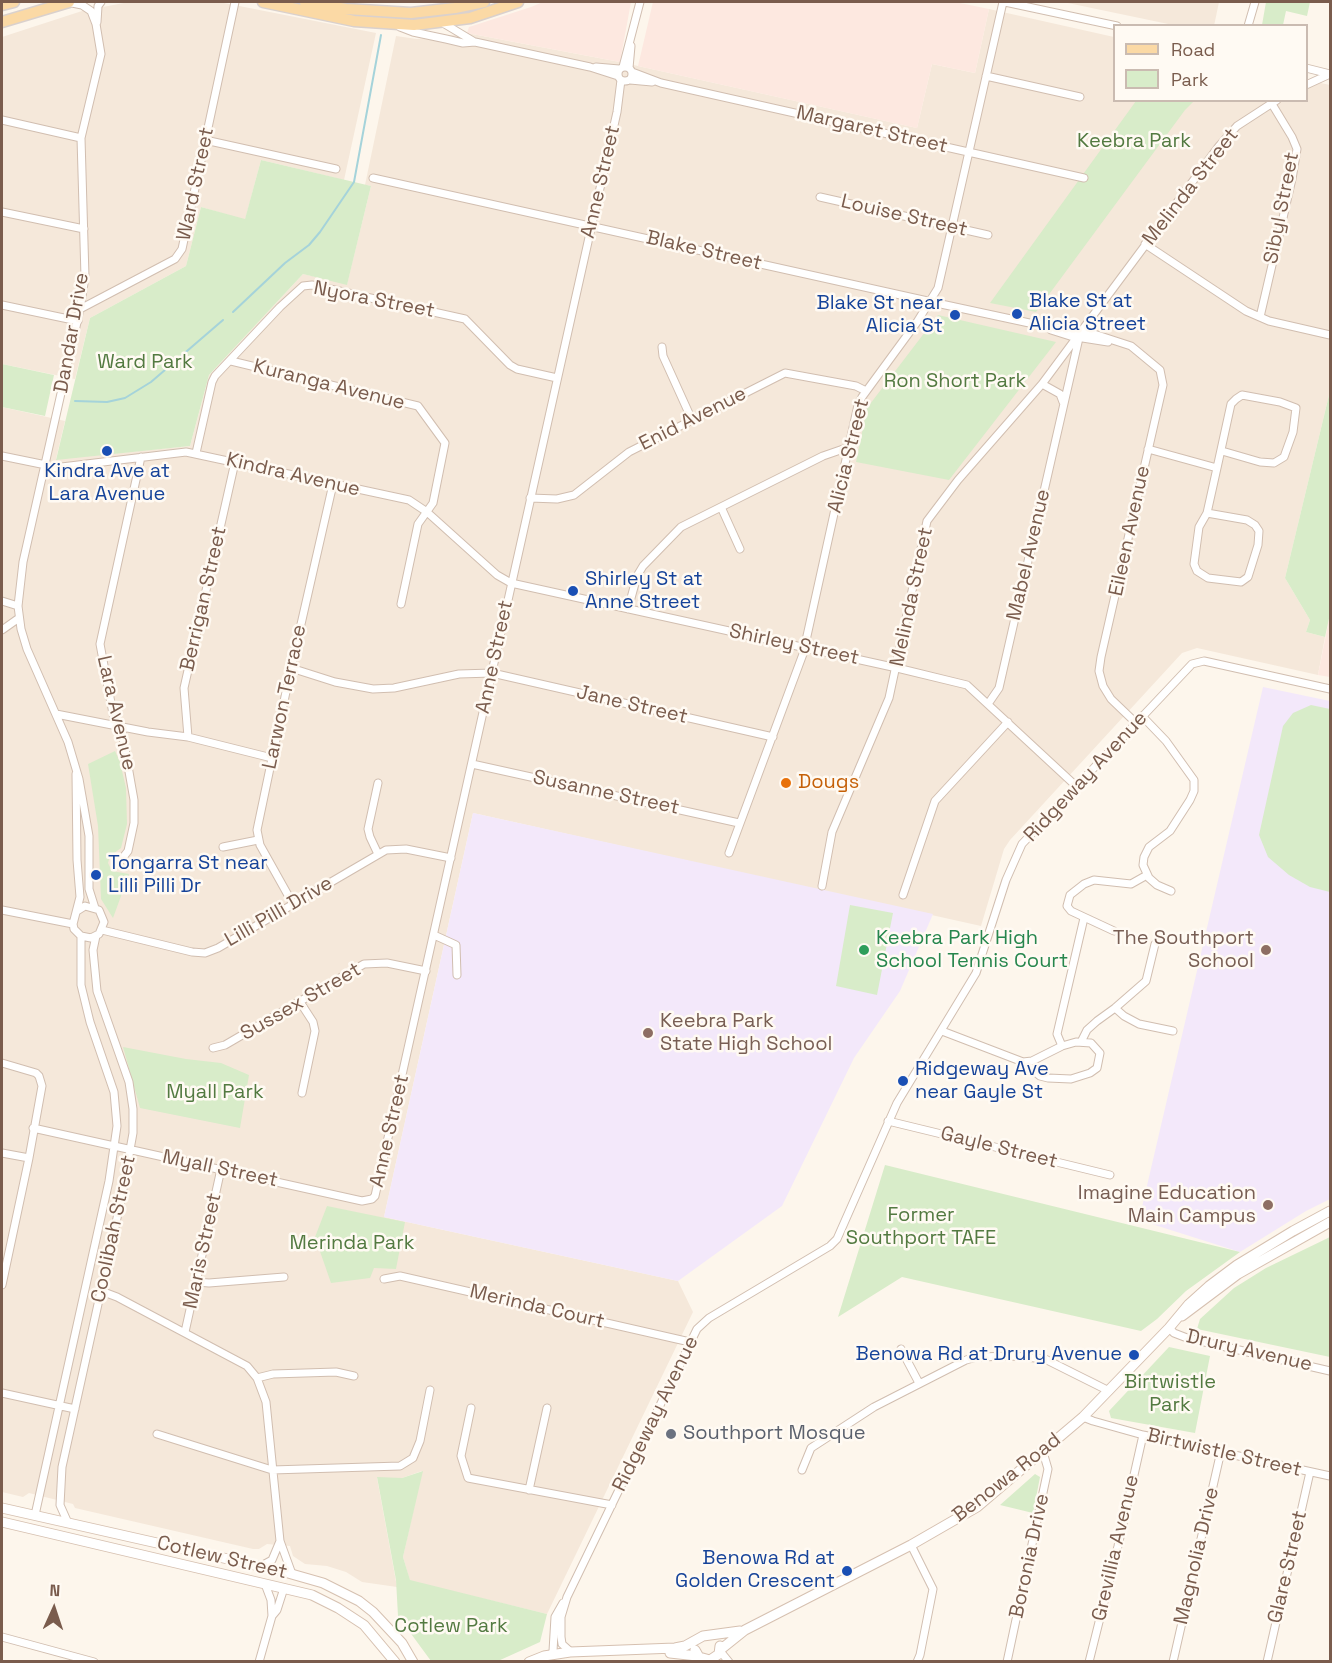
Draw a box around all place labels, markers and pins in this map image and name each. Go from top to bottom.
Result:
place label: Blake St at Alicia Street [1029,290,1146,337]
place label: Blake St near Alicia St [816,292,943,339]
marker: Blake St at Alicia Street [1010,307,1024,321]
marker: Blake St near Alicia St [948,308,962,322]
marker: Kindra Ave at Lara Avenue [100,444,114,458]
place label: Kindra Ave at Lara Avenue [44,460,170,507]
place label: Shirley St at Anne Street [585,568,703,615]
marker: Shirley St at Anne Street [566,584,580,598]
place label: Dougs [798,771,859,795]
marker: Dougs [779,776,793,790]
place label: Tongarra St near Lilli Pilli Dr [108,852,268,899]
marker: Tongarra St near Lilli Pilli Dr [89,868,103,882]
place label: Keebra Park High School Tennis Court [876,927,1068,974]
place label: The Southport School [1113,927,1254,974]
marker: Keebra Park High School Tennis Court [857,943,871,957]
marker: The Southport School [1259,943,1273,957]
place label: Keebra Park State High School [660,1010,832,1057]
marker: Keebra Park State High School [641,1026,655,1040]
place label: Ridgeway Ave near Gayle St [915,1058,1049,1105]
marker: Ridgeway Ave near Gayle St [896,1074,910,1088]
place label: Imagine Education Main Campus [1078,1182,1256,1229]
marker: Imagine Education Main Campus [1261,1198,1275,1212]
place label: Benowa Rd at Drury Avenue [856,1343,1122,1367]
marker: Benowa Rd at Drury Avenue [1127,1348,1141,1362]
place label: Southport Mosque [683,1422,866,1446]
marker: Southport Mosque [664,1427,678,1441]
place label: Benowa Rd at Golden Crescent [675,1547,835,1594]
marker: Benowa Rd at Golden Crescent [840,1564,854,1578]

